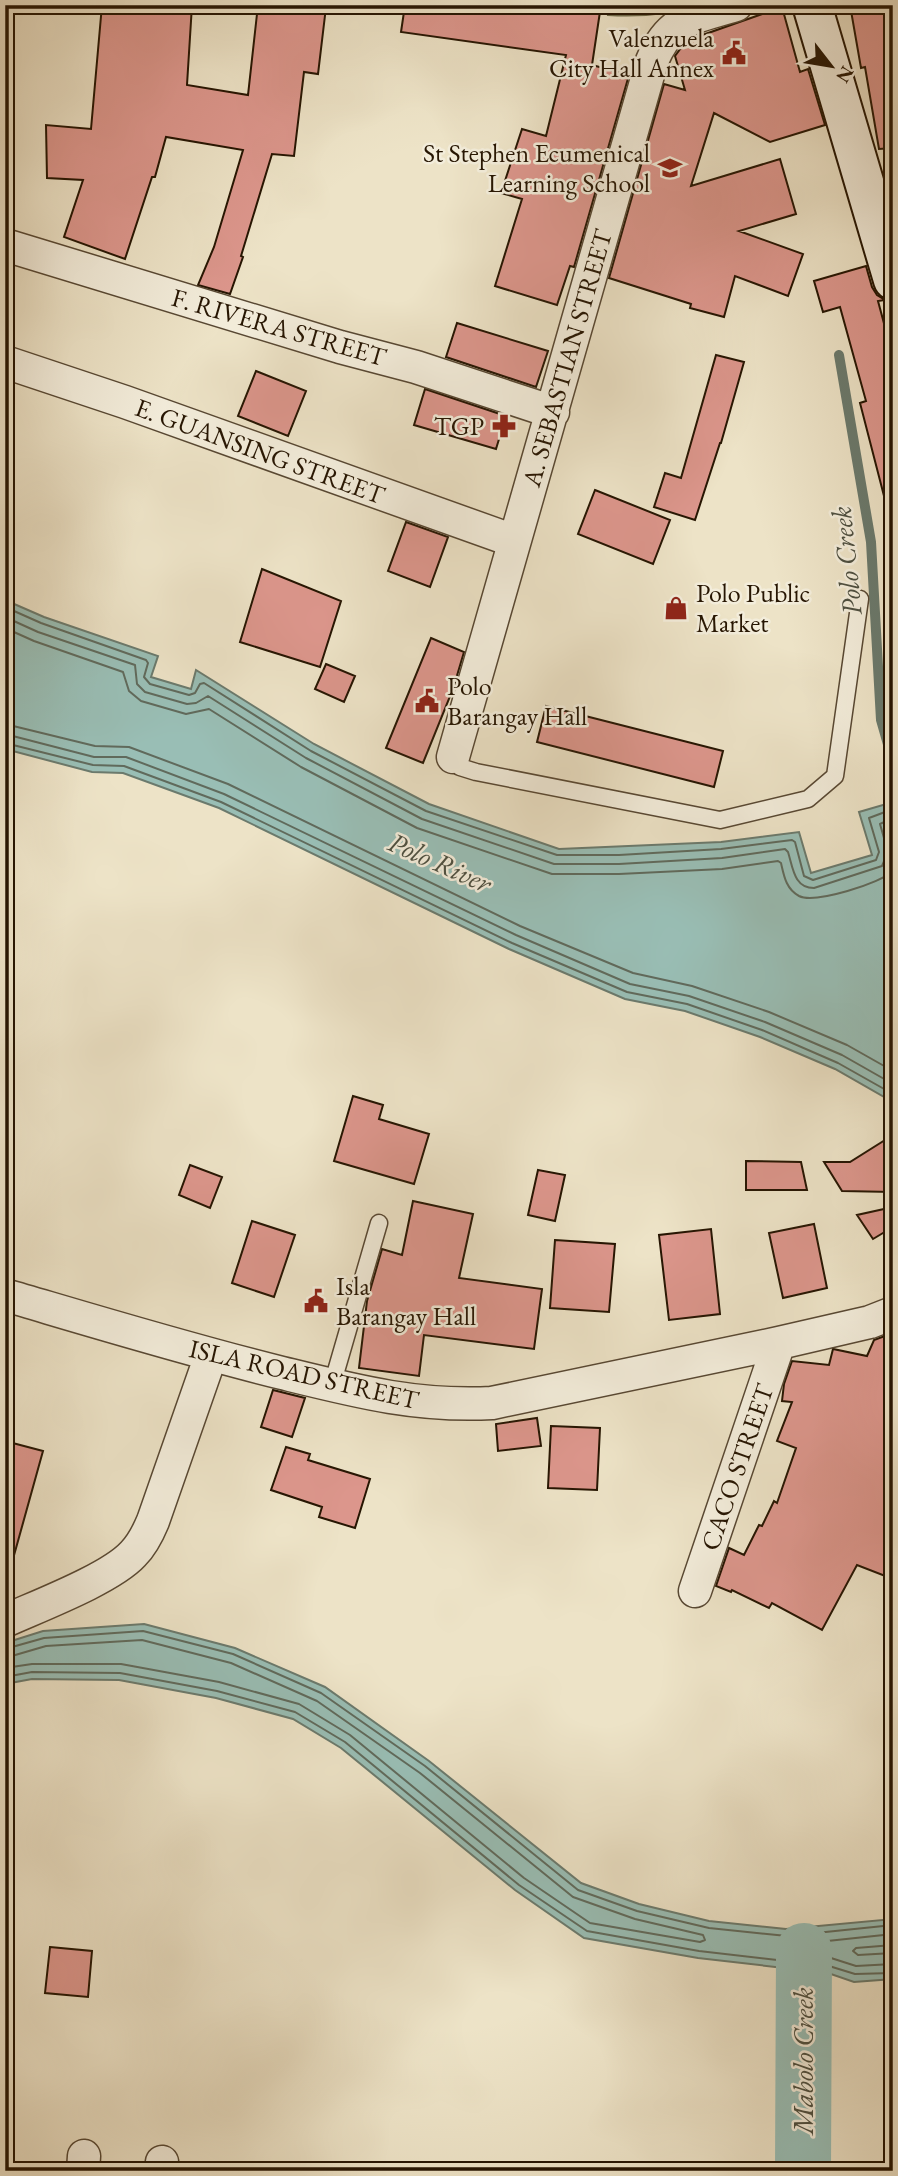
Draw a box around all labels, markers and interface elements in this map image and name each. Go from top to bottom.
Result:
place label: Valenzuela City Hall Annex [549,21,715,85]
north arrow [796,32,866,102]
public building icon: Valenzuela City Hall Annex [720,39,748,67]
text: N [830,61,860,88]
place label: St Stephen Ecumenical Learning School [423,136,650,200]
school or university icon: St Stephen Ecumenical Learning School [656,154,684,182]
street label: A. SEBASTIAN STREET [514,225,620,492]
street label: F. RIVERA STREET [168,280,391,374]
street label: E. GUANSING STREET [131,390,390,512]
place label: TGP [434,409,484,443]
pharmacy icon: TGP [490,412,518,440]
water label: Polo Creek [822,504,870,617]
place label: Polo Public Market [696,576,810,640]
shop icon: Polo Public Market [662,594,690,622]
place label: Polo Barangay Hall [447,669,587,733]
public building icon: Polo Barangay Hall [413,687,441,715]
water label: Polo River [383,823,499,901]
place label: Isla Barangay Hall [336,1269,476,1333]
public building icon: Isla Barangay Hall [302,1287,330,1315]
street label: ISLA ROAD STREET [186,1331,423,1417]
street label: CACO STREET [693,1379,782,1555]
water label: Mabolo Creek [785,1987,821,2137]

